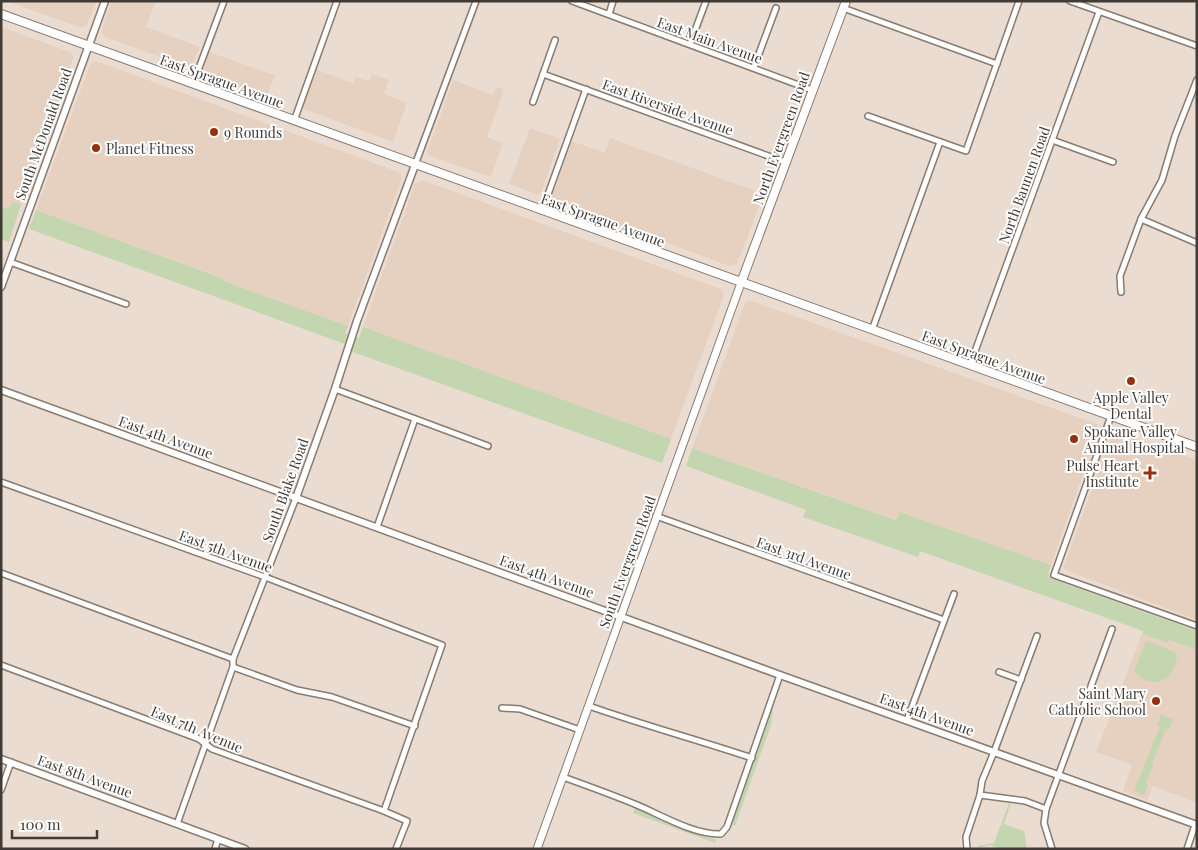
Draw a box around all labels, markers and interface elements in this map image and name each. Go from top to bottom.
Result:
street label: East Main Avenue [655,12,765,68]
street label: East Sprague Avenue [157,50,287,112]
street label: South McDonald Road [10,65,76,203]
street label: North Evergreen Road [748,69,814,207]
street label: East Riverside Avenue [600,74,736,140]
place label: 9 Rounds [224,123,282,142]
street label: North Bannen Road [994,124,1054,246]
marker: 9 Rounds [208,126,220,138]
place label: Planet Fitness [106,139,194,158]
marker: Planet Fitness [90,142,102,154]
street label: East Sprague Avenue [538,189,668,251]
street label: East Sprague Avenue [919,326,1049,388]
marker: Apple Valley Dental [1125,375,1137,387]
place label: Apple Valley Dental [1092,388,1169,423]
street label: East 4th Avenue [116,411,216,463]
place label: Spokane Valley Animal Hospital [1083,422,1185,457]
marker: Spokane Valley Animal Hospital [1068,433,1080,445]
street label: South Blake Road [257,435,313,545]
place label: Pulse Heart Institute [1066,456,1140,491]
marker: Pulse Heart Institute [1143,466,1157,480]
street label: South Evergreen Road [594,493,660,631]
street label: East 5th Avenue [177,525,275,577]
street label: East 3rd Avenue [754,532,854,584]
street label: East 4th Avenue [497,550,597,602]
place label: Saint Mary Catholic School [1048,684,1146,719]
street label: East 4th Avenue [877,688,977,740]
marker: Saint Mary Catholic School [1150,695,1162,707]
street label: East 7th Avenue [148,701,246,757]
street label: East 8th Avenue [35,750,135,802]
scale bar [12,808,98,840]
text: 100 m [20,814,61,834]

